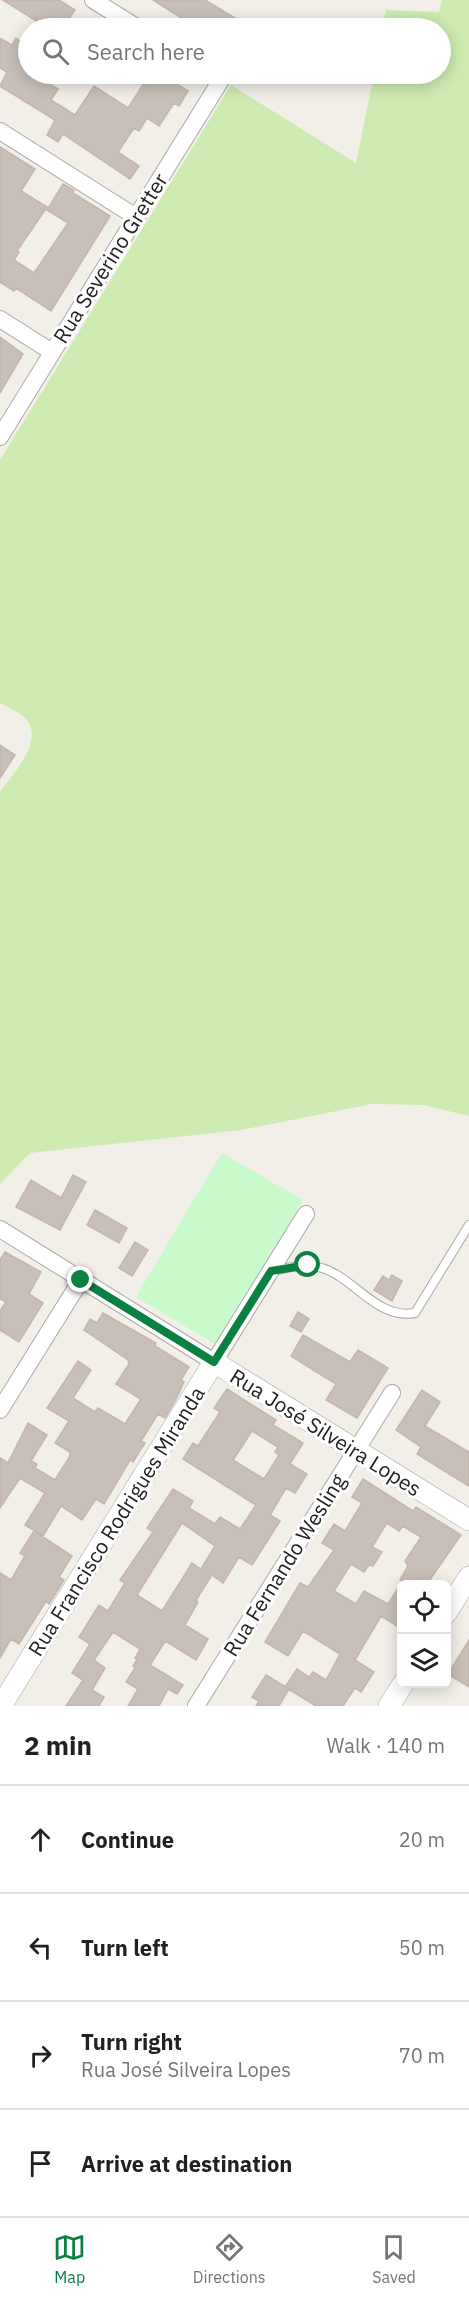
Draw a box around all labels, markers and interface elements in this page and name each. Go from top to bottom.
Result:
search box [18,18,451,84]
icon: search [39,35,72,68]
text: Search here [87,37,205,66]
street label: Rua Severino Gretter [46,167,174,348]
route start [294,1251,320,1277]
route end [67,1266,93,1292]
street label: Rua José Silveira Lopes [225,1362,427,1502]
street label: Rua Francisco Rodrigues Miranda [21,1381,211,1661]
street label: Rua Fernando Wesling [216,1468,352,1662]
map controls [397,1580,451,1688]
button: locate [397,1580,451,1634]
button: layers [397,1634,451,1688]
text: 2 min [24,1728,92,1762]
text: Walk · 140 m [327,1732,445,1759]
icon: ahead [24,1823,57,1856]
text: Continue [81,1825,174,1854]
text: 20 m [399,1826,445,1853]
icon: left [24,1931,57,1964]
text: Turn left [81,1933,169,1962]
text: 50 m [399,1934,445,1961]
text: Turn right [81,2027,182,2056]
icon: right [24,2039,57,2072]
text: 70 m [399,2042,445,2069]
text: Rua José Silveira Lopes [81,2056,291,2083]
icon: arrive [24,2147,57,2180]
text: Arrive at destination [81,2149,292,2178]
tab: Map [53,2231,86,2287]
tab: Directions [193,2231,266,2287]
tab: Saved [372,2231,416,2287]

